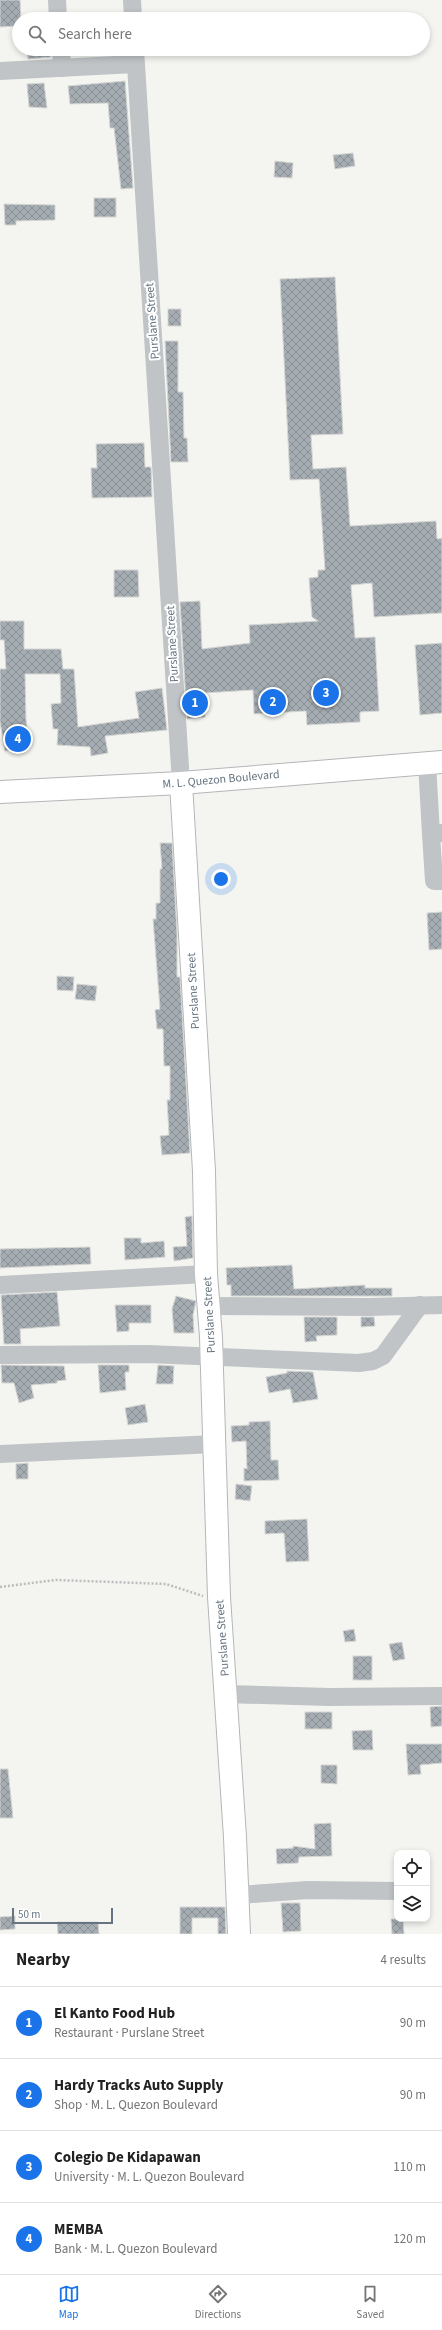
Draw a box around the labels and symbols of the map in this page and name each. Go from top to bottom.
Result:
street label: Purslane Street [141,282,164,360]
street label: Purslane Street [162,605,183,683]
pin: 3 [313,678,339,708]
pin: 2 [260,687,286,717]
pin: 1 [182,688,208,718]
pin: 4 [5,724,31,754]
street label: M. L. Quezon Boulevard [162,766,280,793]
your location [211,869,231,889]
street label: Purslane Street [183,952,204,1030]
street label: Purslane Street [199,1276,220,1354]
street label: Purslane Street [211,1599,234,1677]
scale bar [12,1906,113,1925]

